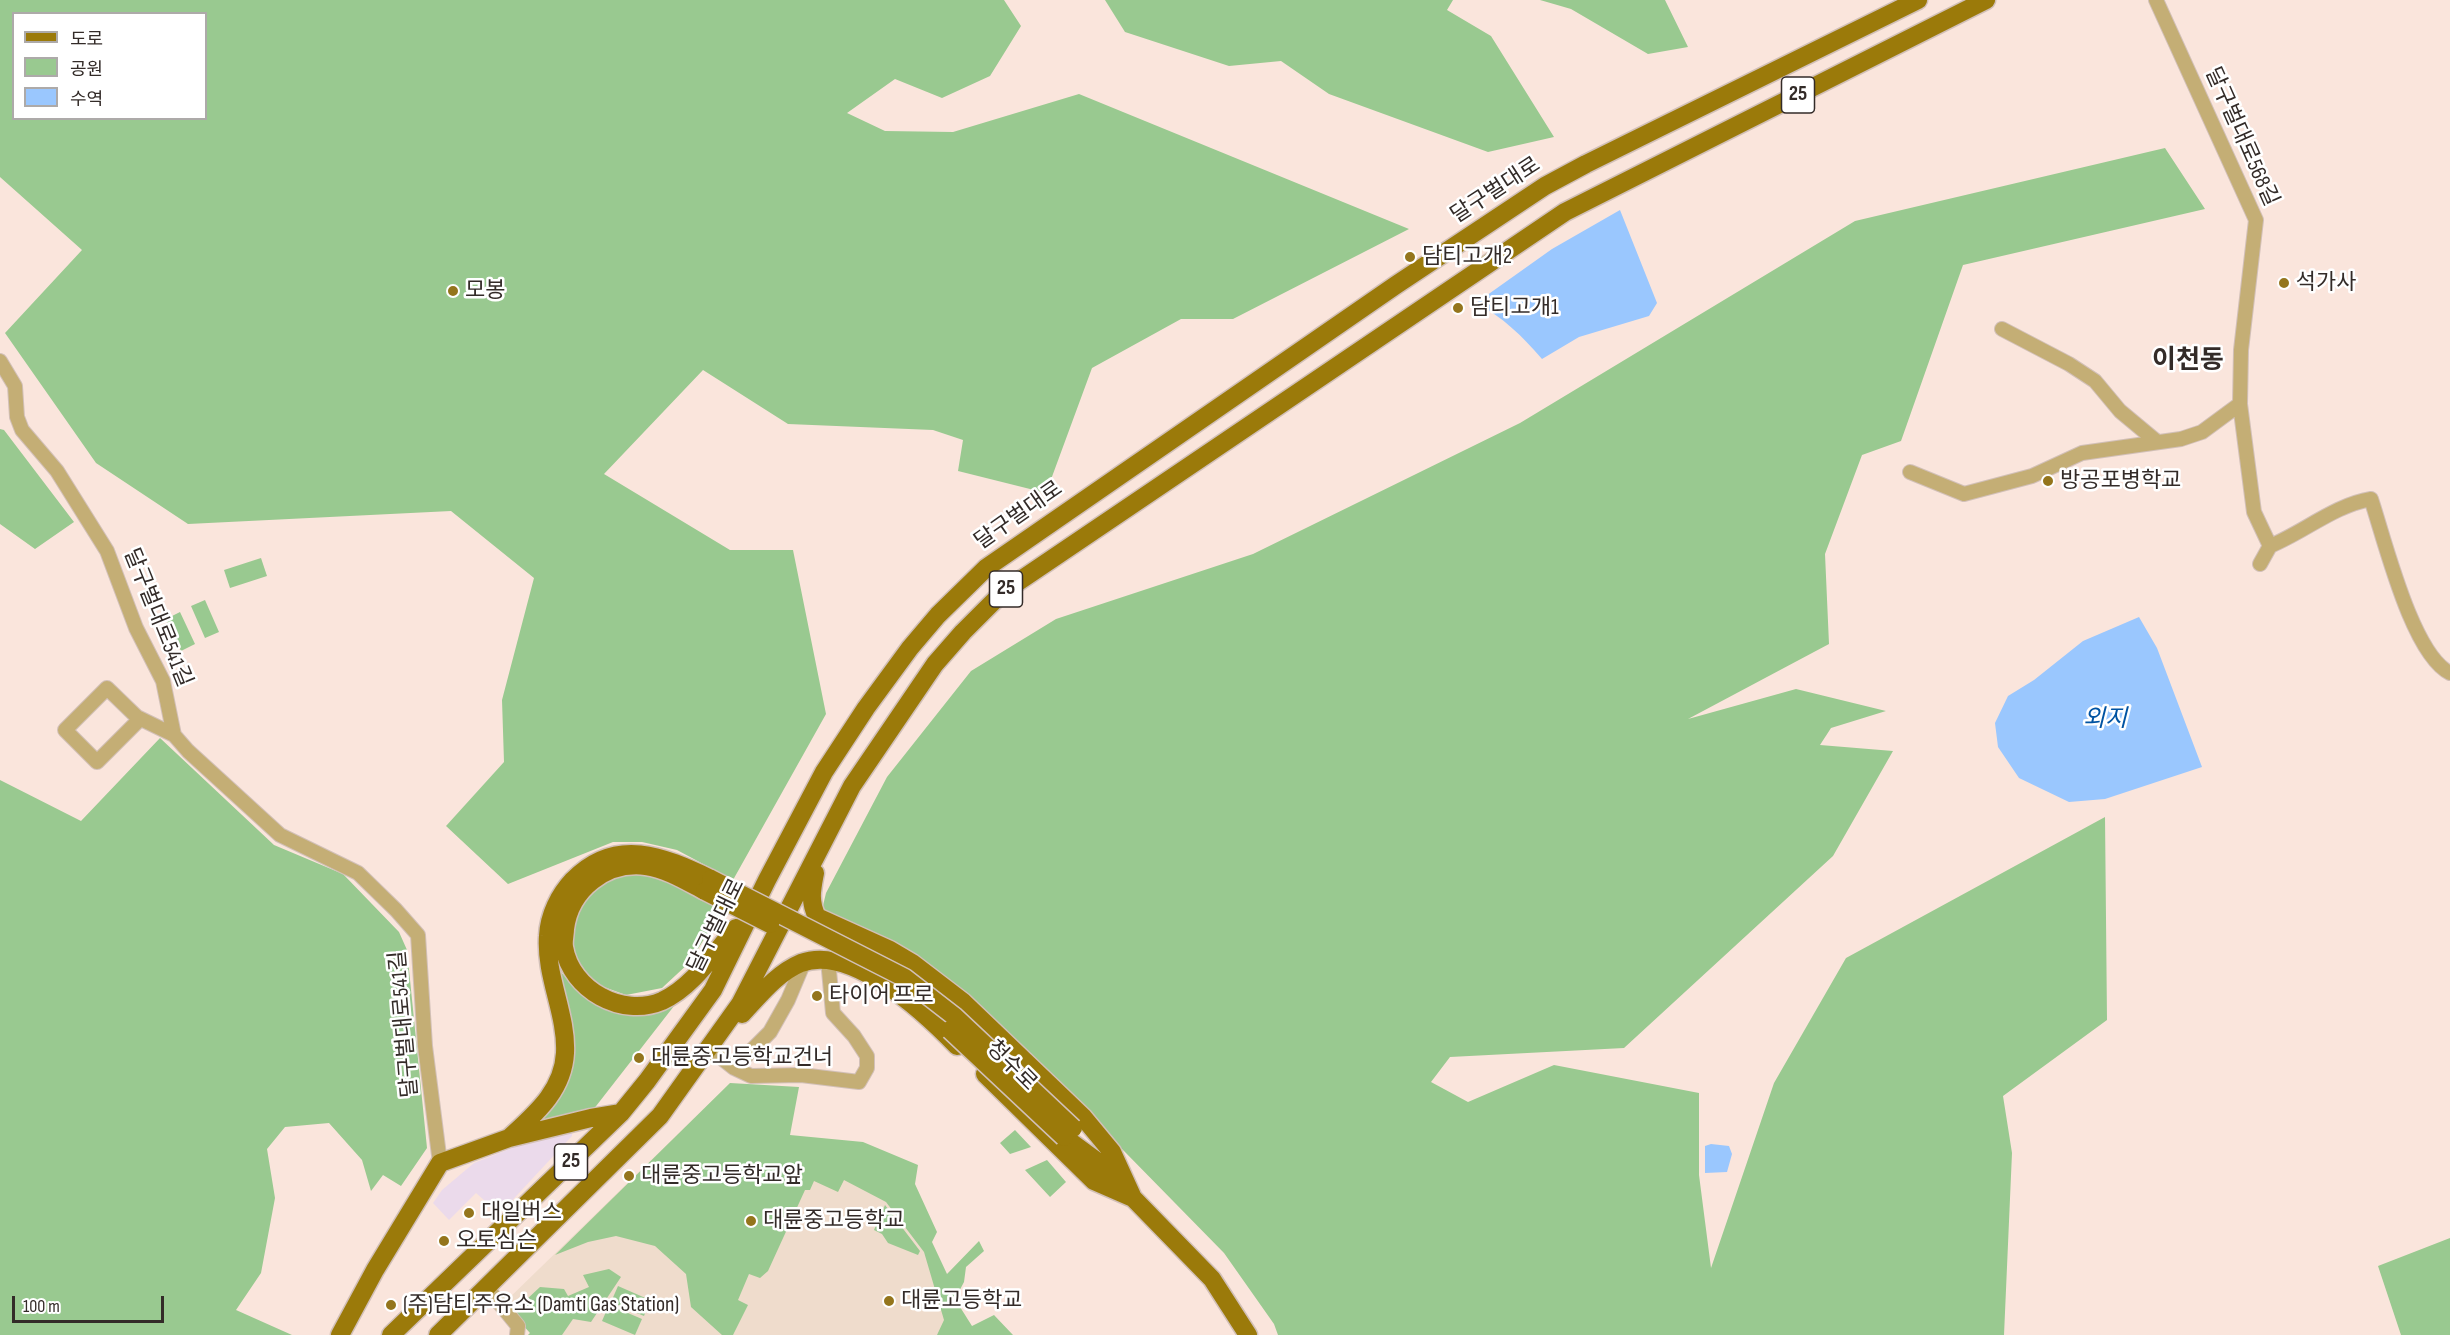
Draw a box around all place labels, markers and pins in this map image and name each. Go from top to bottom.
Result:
place label: 담티고개2 [1422,244,1512,270]
marker: 담티고개2 [1403,250,1417,264]
place label: 석가사 [2296,270,2357,296]
marker: 석가사 [2277,276,2291,290]
place label: 모봉 [465,278,505,304]
marker: 모봉 [446,284,460,298]
place label: 담티고개1 [1470,295,1559,321]
marker: 담티고개1 [1451,301,1465,315]
place label: 방공포병학교 [2060,468,2181,494]
marker: 방공포병학교 [2041,474,2055,488]
place label: 타이어 프로 [829,983,934,1009]
marker: 타이어 프로 [810,989,824,1003]
place label: 대륜중고등학교건너 [651,1045,833,1071]
marker: 대륜중고등학교건너 [632,1051,646,1065]
place label: 대륜중고등학교앞 [641,1163,803,1189]
marker: 대륜중고등학교앞 [622,1169,636,1183]
place label: 대일버스 [481,1200,562,1226]
marker: 대일버스 [462,1206,476,1220]
place label: 대륜중고등학교 [763,1208,905,1234]
marker: 대륜중고등학교 [744,1214,758,1228]
place label: 오토심슨 [456,1228,537,1254]
marker: 오토심슨 [437,1234,451,1248]
place label: 대륜고등학교 [901,1288,1022,1314]
place label: (주)담티주유소 (Damti Gas Station) [403,1292,679,1318]
marker: 대륜고등학교 [882,1294,896,1308]
marker: (주)담티주유소 (Damti Gas Station) [384,1298,398,1312]

